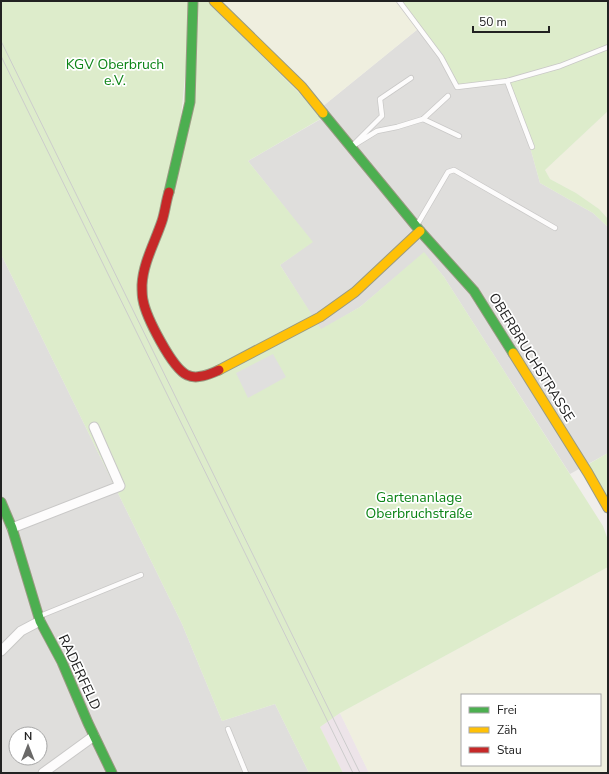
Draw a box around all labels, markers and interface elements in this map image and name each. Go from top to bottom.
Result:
scale bar [473,8,549,34]
text: 50 m [479,14,507,30]
park label: KGV Oberbruch e.V. [66,55,164,90]
street label: OBERBRUCHSTRASSE [484,289,579,425]
park label: Gartenanlage Oberbruchstraße [366,488,472,523]
street label: RADERFELD [54,631,105,713]
legend [461,694,601,766]
text: Frei [497,702,517,718]
text: Zäh [497,722,517,738]
north arrow [8,726,48,766]
text: N [24,729,32,744]
text: Stau [497,742,522,758]

